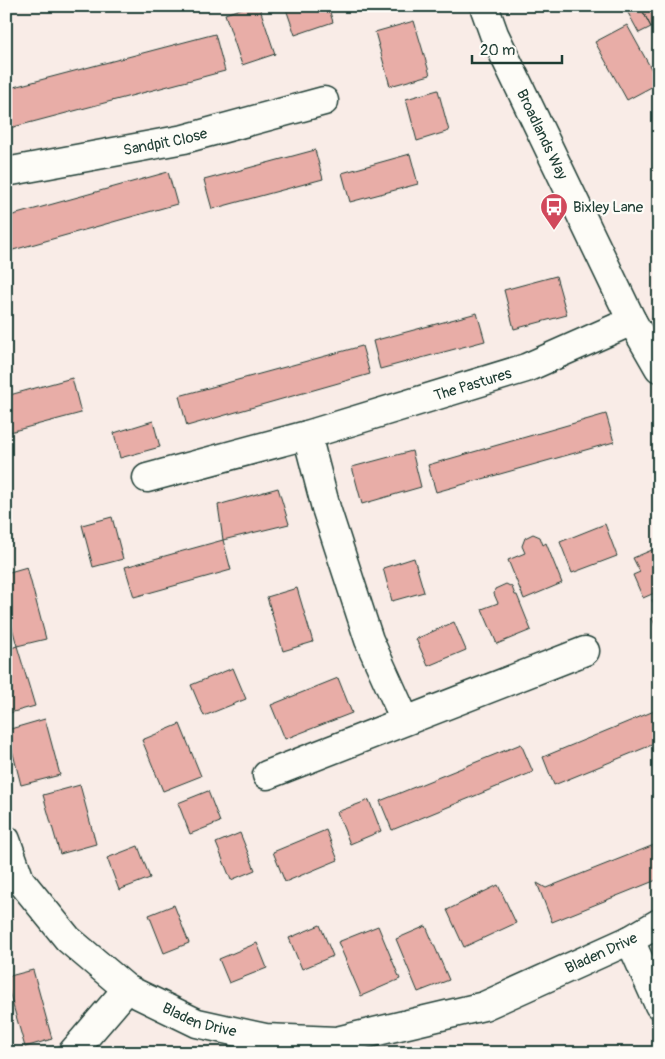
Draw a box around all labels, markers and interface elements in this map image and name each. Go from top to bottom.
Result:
scale bar [472,32,562,64]
text: 20 m [480,41,515,60]
street label: Broadlands Way [512,86,572,183]
street label: Sandpit Close [122,124,210,160]
bus stop icon: Bixley Lane [539,192,569,231]
place label: Bixley Lane [573,198,644,217]
street label: The Pastures [432,364,514,406]
street label: Bladen Drive [562,928,642,978]
street label: Bladen Drive [159,999,239,1042]

